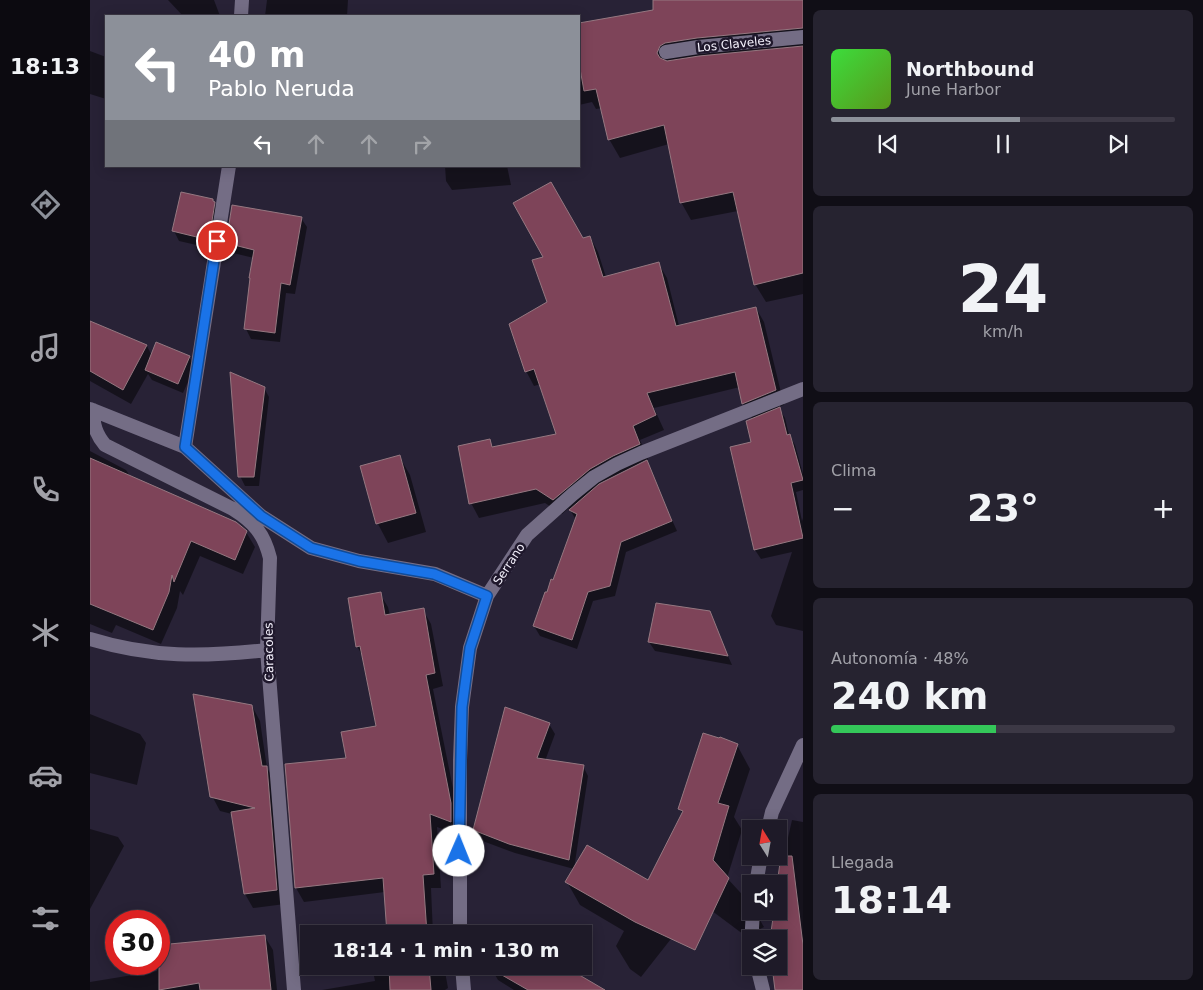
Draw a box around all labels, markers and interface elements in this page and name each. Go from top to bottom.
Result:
street label: Los Claveles [696,33,772,55]
icon: left [125,35,190,100]
text: 40 m [208,35,305,75]
text: 18:13 [10,54,80,79]
text: Northbound [906,58,1034,80]
text: Pablo Neruda [208,76,355,101]
text: June Harbor [906,80,1001,99]
icon: left [249,130,277,158]
icon: ahead [302,130,330,158]
icon: ahead [355,130,383,158]
icon: right [408,130,436,158]
icon: previous [874,130,902,158]
icon: pause [989,130,1017,158]
icon: next [1104,130,1132,158]
icon: directions [28,187,63,222]
pin [196,220,238,262]
icon: arrive [203,227,231,255]
text: 24 [958,252,1048,327]
text: km/h [983,322,1023,341]
icon: music [28,330,63,365]
text: Clima [831,461,876,480]
icon: phone [28,472,63,507]
text: 23° [967,486,1039,530]
text: − [831,492,854,525]
text: + [1152,492,1175,525]
street label: Serrano [490,540,528,588]
icon: climate [28,615,63,650]
street label: Caracoles [261,622,277,682]
text: Autonomía · 48% [831,649,969,668]
text: 240 km [831,674,988,718]
icon: car [28,758,63,793]
north arrow [742,820,788,865]
map controls [742,820,787,975]
position arrow [432,824,484,876]
text: Llegada [831,853,894,872]
button: sound [742,875,787,920]
text: 18:14 [831,878,952,922]
icon: filters [28,901,63,936]
speed limit sign: 30 [105,910,170,975]
button: layers [742,930,787,975]
text: 18:14 · 1 min · 130 m [332,939,560,961]

